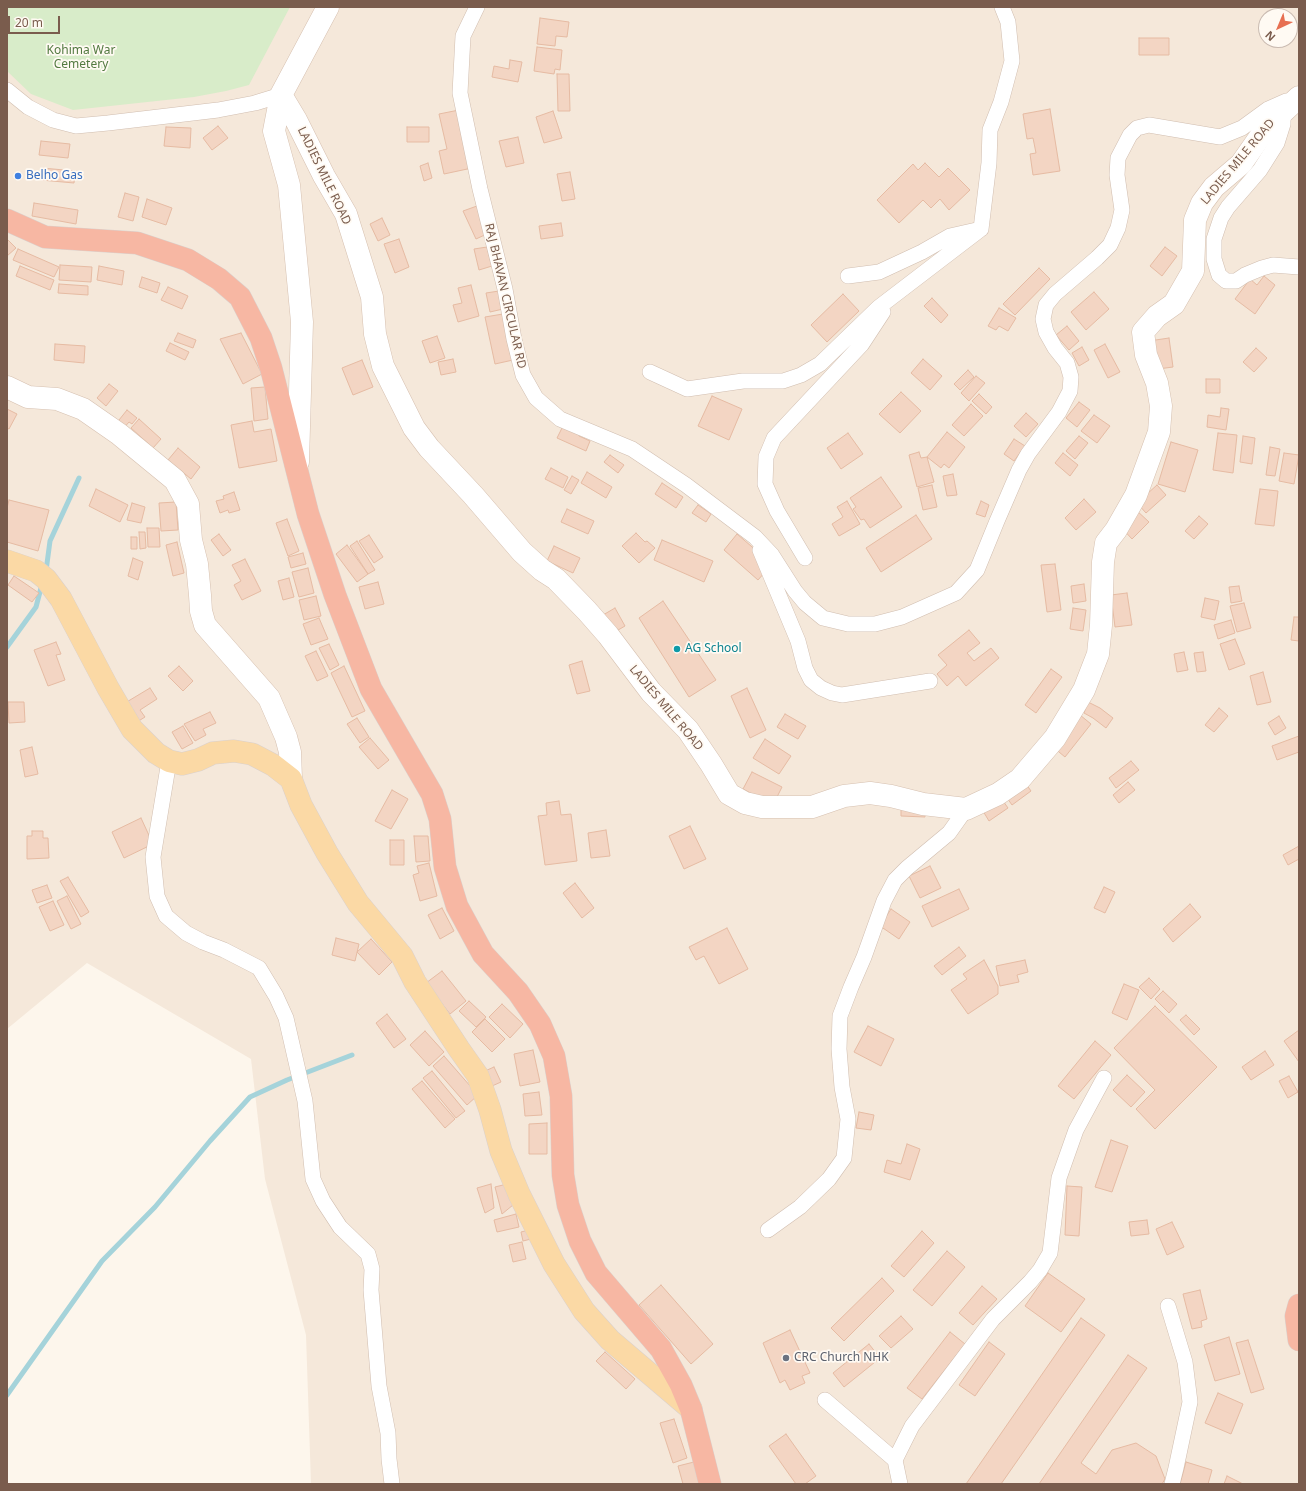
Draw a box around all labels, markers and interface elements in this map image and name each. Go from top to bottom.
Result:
scale bar [10,8,62,34]
north arrow [1258,8,1298,48]
text: 20 m [15,14,43,31]
text: N [1262,28,1278,45]
park label: Kohima War Cemetery [47,44,115,72]
street label: LADIES MILE ROAD [1198,116,1278,208]
street label: LADIES MILE ROAD [294,125,354,227]
place label: Belho Gas [26,169,83,183]
marker: Belho Gas [13,171,23,181]
street label: RAJ BHAVAN CIRCULAR RD [481,222,529,370]
place label: AG School [685,642,742,656]
marker: AG School [672,644,682,654]
street label: LADIES MILE ROAD [626,662,706,754]
place label: CRC Church NHK [794,1351,889,1365]
marker: CRC Church NHK [781,1353,791,1363]

